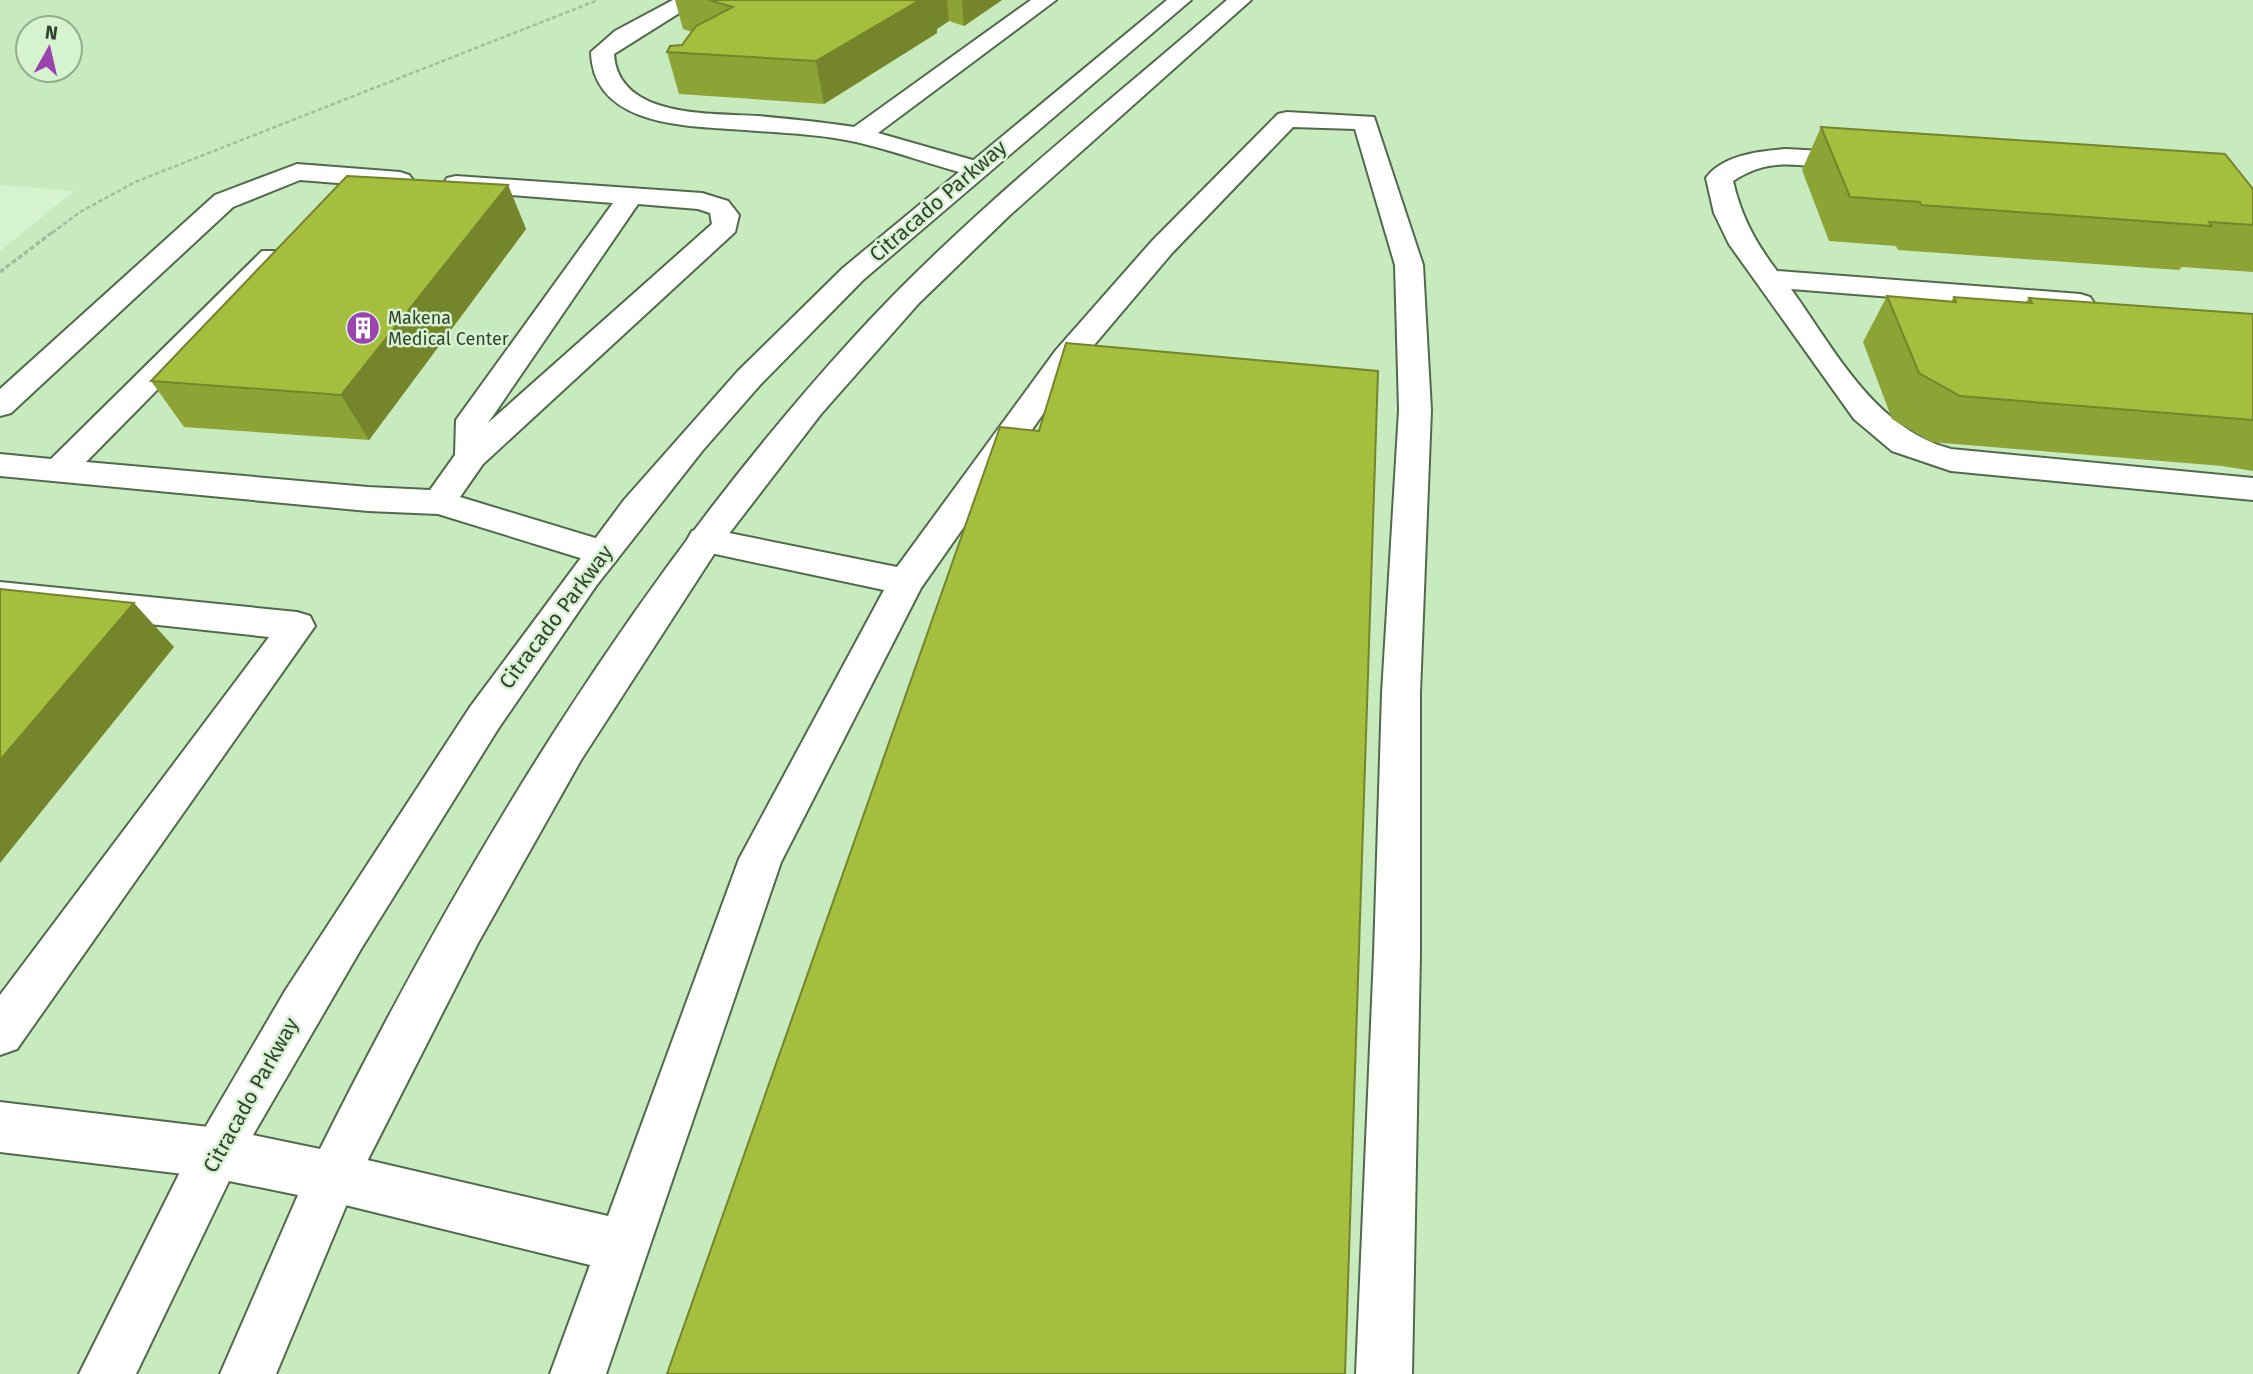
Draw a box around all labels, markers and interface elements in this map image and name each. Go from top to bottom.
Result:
north arrow [14,14,84,84]
text: N [43,20,59,45]
street label: Citracado Parkway [864,134,1012,268]
place label: Makena Medical Center [388,307,509,350]
building icon: Makena Medical Center [344,309,382,347]
street label: Citracado Parkway [493,539,619,694]
street label: Citracado Parkway [198,1012,305,1177]

